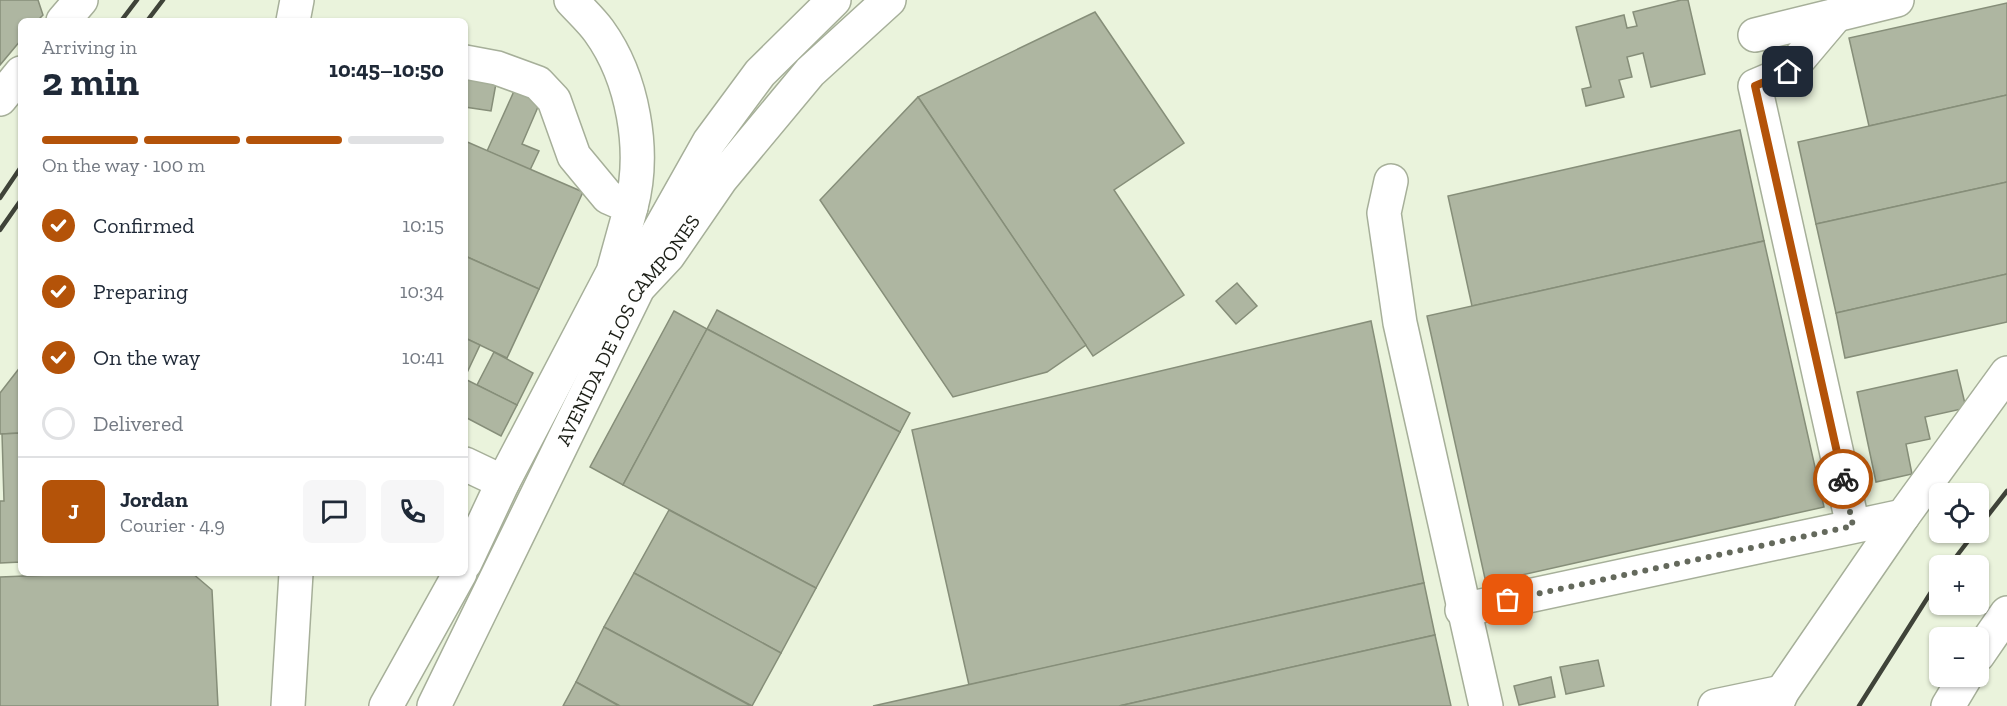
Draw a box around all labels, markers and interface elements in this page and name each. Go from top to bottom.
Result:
text: Arriving in [42,35,137,59]
pin [1762,46,1813,97]
icon: home [1771,55,1804,88]
text: 10:45–10:50 [329,56,444,83]
text: 2 min [42,58,139,105]
text: On the way · 100 m [42,153,205,177]
icon: check [42,209,75,242]
street label: AVENIDA DE LOS CAMPONES [551,210,705,449]
text: Confirmed [93,212,194,239]
text: 10:15 [402,213,444,237]
icon: check [42,275,75,308]
text: Preparing [93,278,188,305]
text: 10:34 [400,279,444,303]
icon: check [42,341,75,374]
text: On the way [93,344,200,371]
text: 10:41 [402,345,444,369]
text: Delivered [93,410,183,437]
courier [1813,449,1873,509]
icon: bike [1827,463,1860,496]
button: chat [303,480,366,543]
button: phone [381,480,444,543]
map controls [1929,483,1989,687]
button: locate [1929,483,1989,543]
text: Jordan [120,486,188,513]
text: J [68,498,79,525]
text: Courier · 4.9 [120,513,225,537]
button: + [1929,555,1989,615]
pin [1482,574,1533,625]
icon: bag [1491,583,1524,616]
button: − [1929,627,1989,687]

